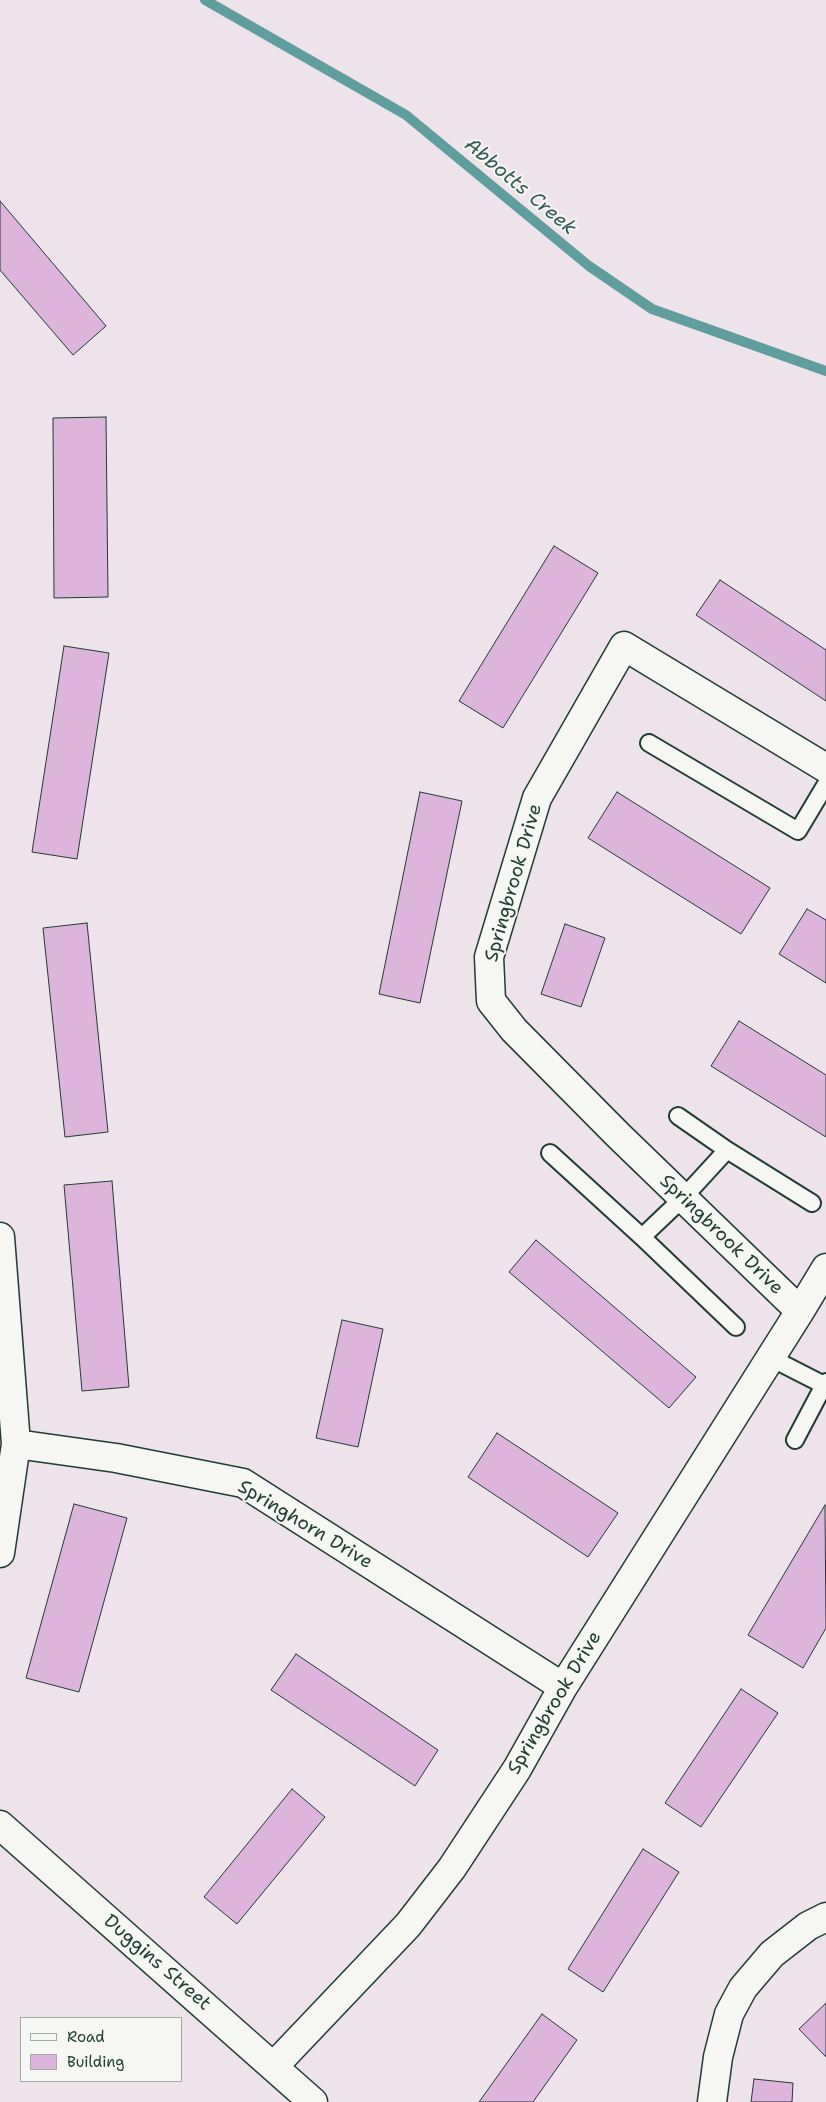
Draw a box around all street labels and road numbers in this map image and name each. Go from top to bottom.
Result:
street label: Springbrook Drive [481,801,547,965]
street label: Springbrook Drive [654,1170,788,1300]
street label: Springhorn Drive [234,1476,376,1574]
street label: Springbrook Drive [503,1627,607,1779]
street label: Duggins Street [99,1910,215,2016]

